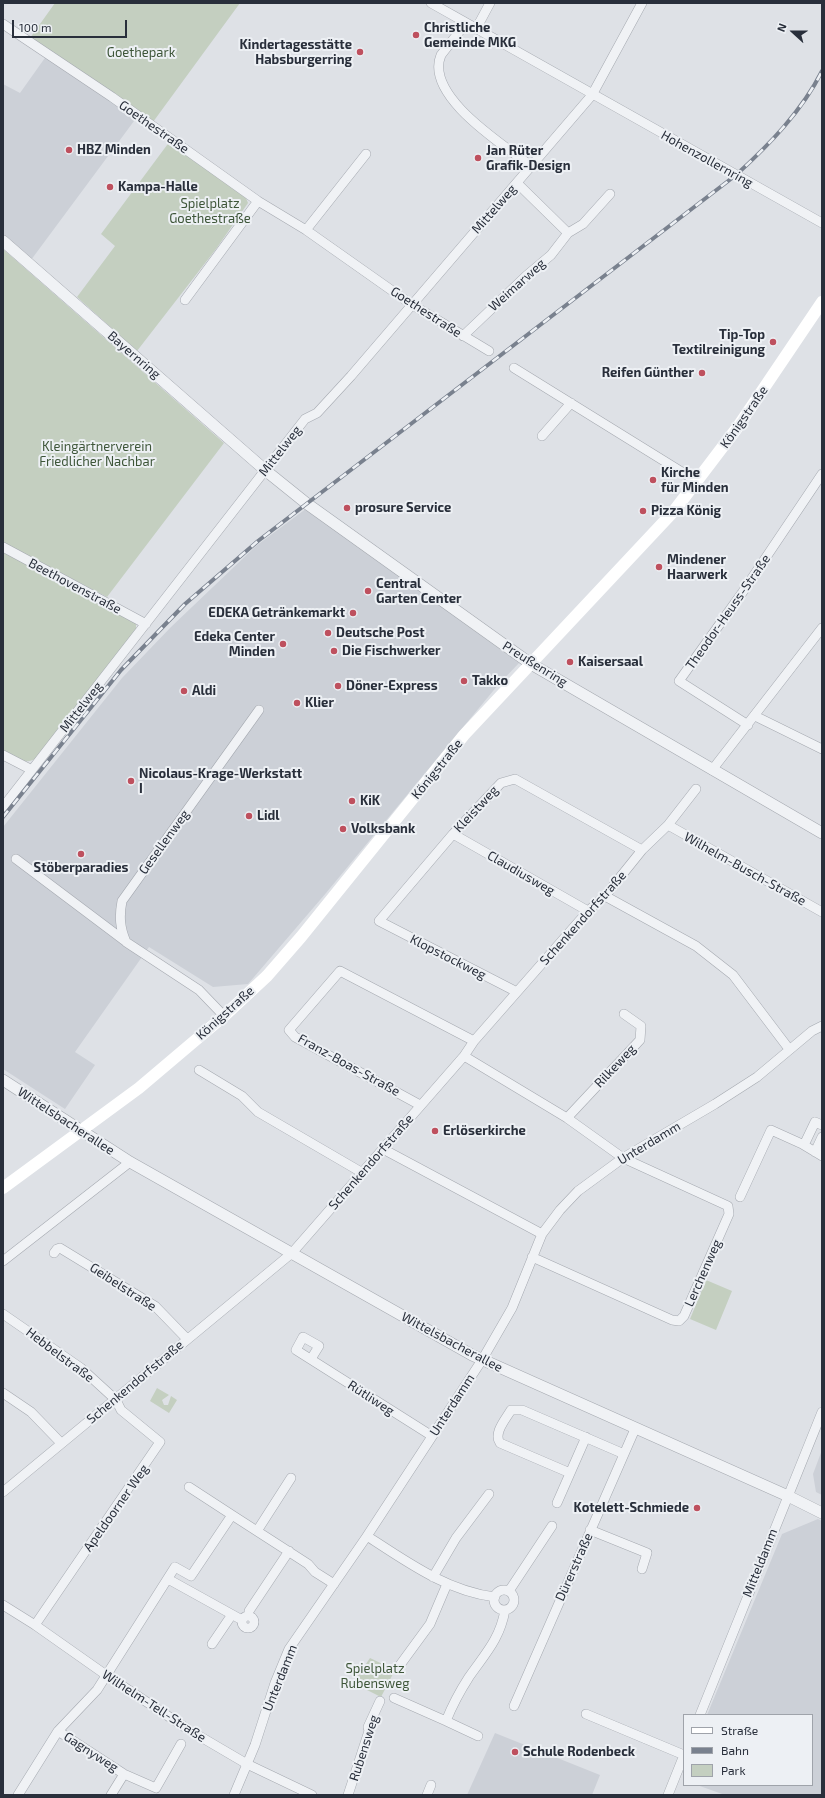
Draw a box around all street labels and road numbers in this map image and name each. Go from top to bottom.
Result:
street label: Goethestraße [116,97,192,157]
street label: Hohenzollernring [658,127,756,191]
street label: Mittelweg [468,181,520,237]
street label: Weimarweg [485,255,549,315]
street label: Goethestraße [388,283,464,341]
street label: Bayernring [104,328,164,382]
street label: Königstraße [717,383,771,451]
street label: Mittelweg [255,423,305,479]
street label: Theodor-Heuss-Straße [682,551,774,673]
street label: Beethovenstraße [26,555,124,617]
street label: Preußenring [500,638,570,690]
street label: Mittelweg [56,679,106,735]
street label: Königstraße [408,736,466,802]
street label: Kleistweg [450,782,502,836]
street label: Gesellenweg [135,807,193,877]
street label: Wilhelm-Busch-Straße [681,829,809,909]
street label: Claudiusweg [484,847,558,899]
street label: Schenkendorfstraße [537,868,629,968]
street label: Klopstockweg [407,931,489,983]
street label: Königstraße [193,983,257,1043]
street label: Franz-Boas-Straße [295,1031,403,1099]
street label: Rilkeweg [591,1041,639,1091]
street label: Wittelsbacherallee [15,1084,117,1158]
street label: Schenkendorfstraße [325,1111,417,1213]
street label: Unterdamm [615,1118,683,1168]
street label: Lerchenweg [681,1237,725,1309]
street label: Geibelstraße [87,1260,159,1314]
street label: Wittelsbacherallee [399,1309,505,1375]
street label: Hebbelstraße [23,1324,97,1386]
street label: Schenkendorfstraße [84,1337,186,1427]
street label: Unterdamm [426,1371,478,1439]
street label: Rütliweg [345,1377,397,1419]
street label: Apeldoorner Weg [80,1461,152,1555]
street label: Mitteldamm [739,1526,781,1600]
street label: Dürerstraße [552,1531,596,1603]
street label: Unterdamm [260,1642,300,1714]
street label: Wilhelm-Tell-Straße [99,1667,209,1745]
street label: Rubensweg [346,1713,382,1783]
street label: Gagnyweg [61,1729,121,1775]

